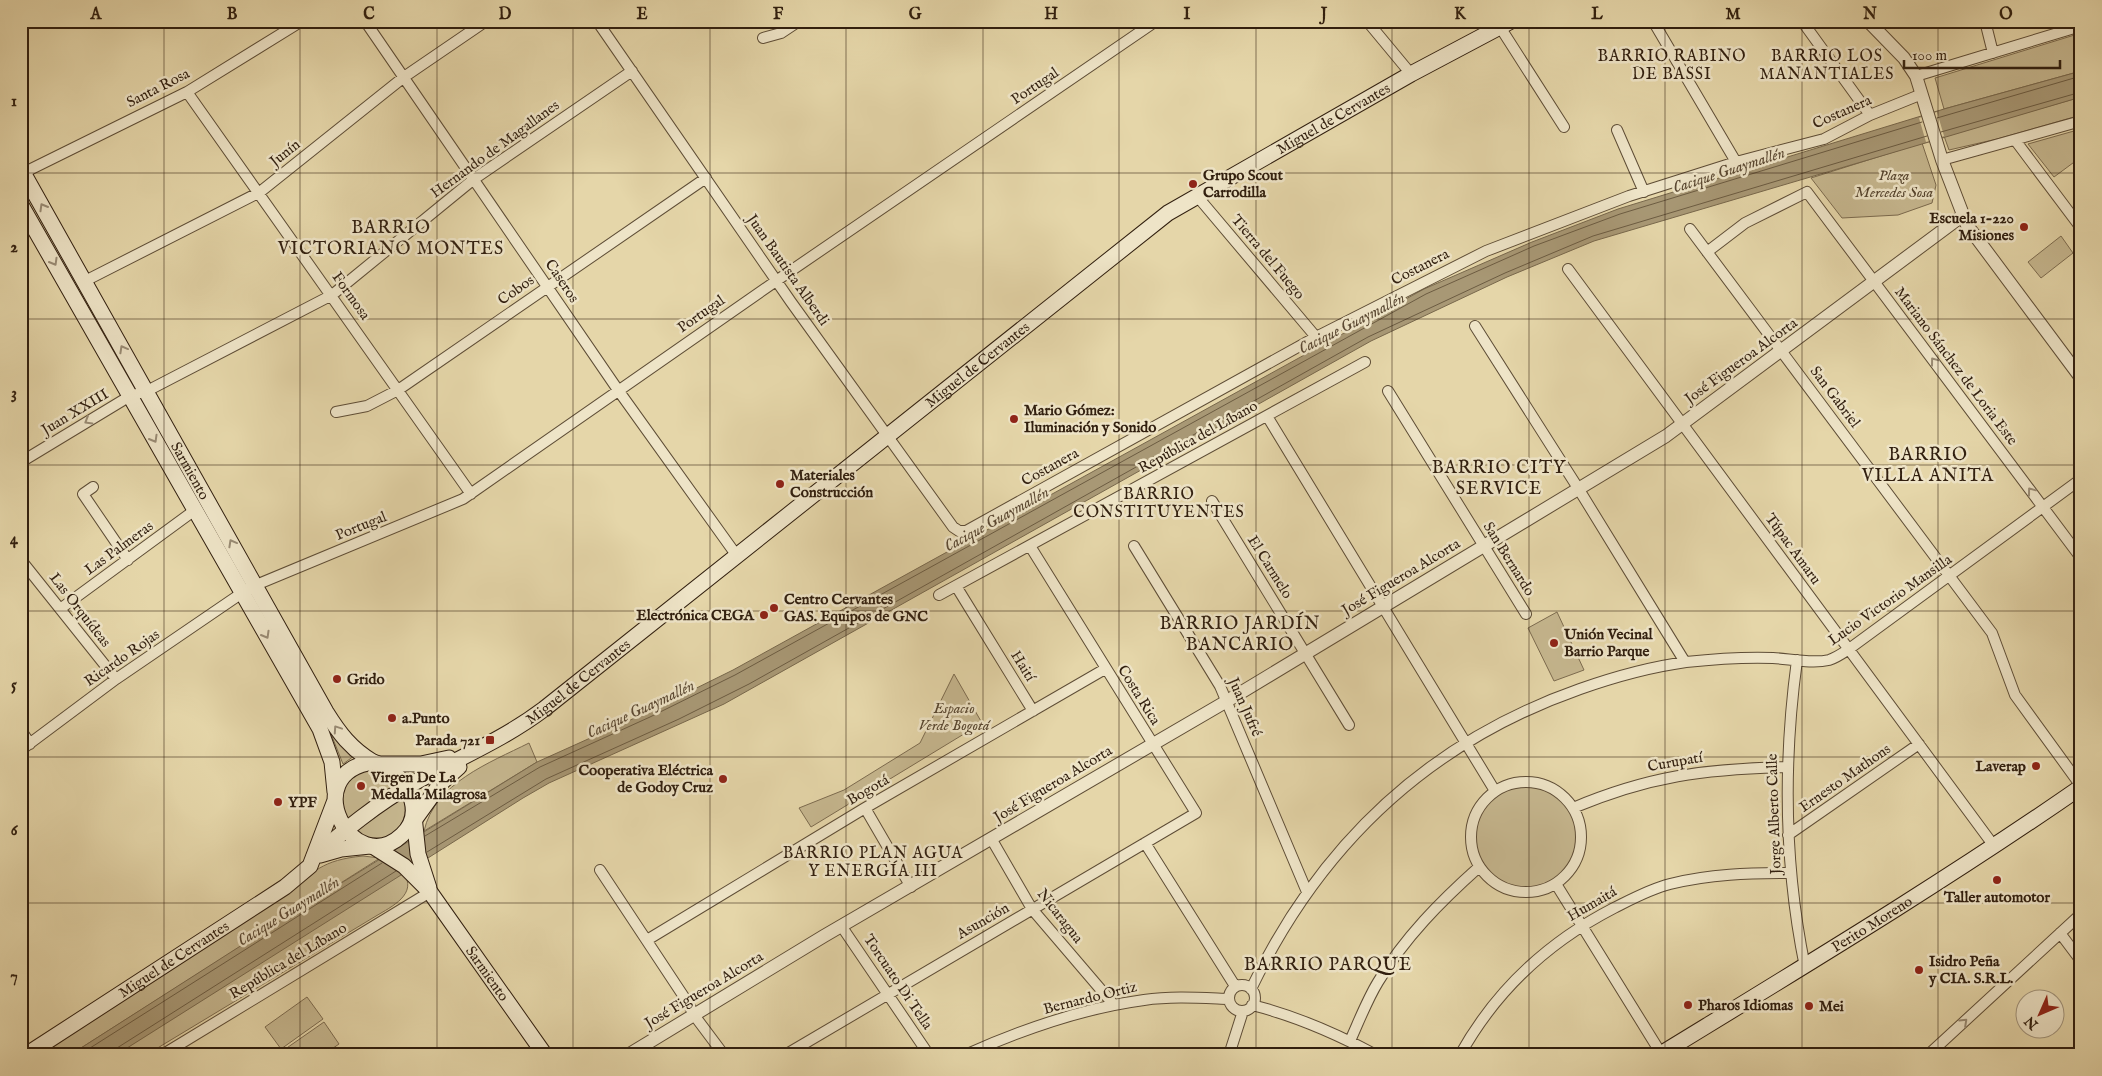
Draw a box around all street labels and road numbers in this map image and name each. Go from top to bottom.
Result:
street label: Portugal [1007,63,1063,109]
street label: Santa Rosa [123,64,193,112]
street label: Miguel de Cervantes [1273,78,1394,158]
street label: Costanera [1810,90,1875,133]
street label: Hernando de Magallanes [427,96,563,202]
street label: Junín [264,135,304,172]
street label: Juan Bautista Alberdi [741,209,833,329]
street label: Tierra del Fuego [1227,211,1309,303]
street label: Costanera [1388,244,1453,290]
street label: Caseros [541,256,583,306]
street label: Formosa [328,268,375,324]
street label: Cobos [494,271,538,309]
street label: Mariano Sánchez de Loria Este [1890,283,2022,449]
street label: Portugal [674,290,729,337]
street label: José Figueroa Alcorta [1679,313,1801,409]
street label: Miguel de Cervantes [921,317,1033,412]
street label: San Gabriel [1806,362,1865,432]
street label: Juan XXIII [36,384,112,440]
street label: República del Líbano [1135,396,1261,478]
street label: Sarmiento [167,438,214,503]
street label: Costanera [1018,443,1082,490]
street label: Portugal [333,507,390,545]
street label: Túpac Amaru [1761,510,1825,588]
street label: Las Palmeras [81,517,157,579]
street label: San Bernardo [1479,518,1539,600]
street label: El Carmelo [1243,532,1297,602]
street label: José Figueroa Alcorta [1337,534,1464,621]
street label: Lucio Victorio Mansilla [1824,550,1956,650]
street label: Las Orquídeas [45,569,115,651]
street label: Ricardo Rojas [81,625,163,691]
street label: Miguel de Cervantes [522,635,634,729]
street label: Haití [1006,647,1040,686]
street label: Costa Rica [1113,661,1165,729]
street label: Juan Jufré [1223,673,1266,740]
street label: Ernesto Mathons [1796,739,1894,817]
street label: José Figueroa Alcorta [989,741,1116,828]
street label: Curupatí [1646,748,1705,776]
street label: Jorge Alberto Calle [1762,753,1786,877]
street label: Bogotá [843,770,893,810]
street label: Humaitá [1564,882,1621,926]
street label: Nicaragua [1033,885,1088,948]
street label: Perito Moreno [1828,891,1916,956]
street label: Asunción [952,898,1013,944]
street label: Miguel de Cervantes [115,916,233,1002]
street label: República del Líbano [226,918,350,1004]
street label: Torcuato Di Tella [859,931,937,1034]
street label: Sarmiento [461,942,513,1005]
street label: José Figueroa Alcorta [640,947,767,1034]
street label: Bernardo Ortiz [1041,977,1139,1019]

